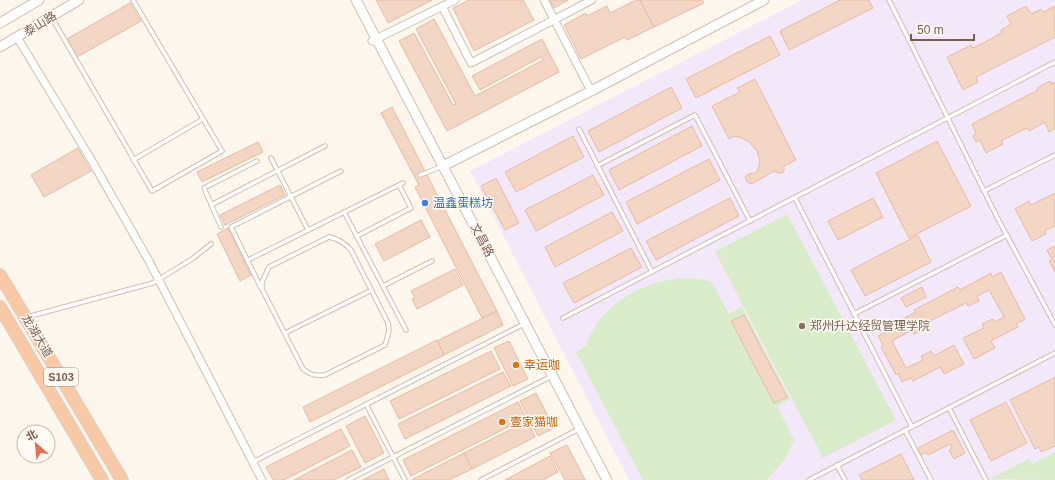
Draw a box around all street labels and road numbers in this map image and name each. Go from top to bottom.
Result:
street label: 泰山路 [21,9,59,39]
street label: 文昌路 [467,221,497,259]
street label: 龙湖大道 [19,312,55,360]
road number: S103 [44,368,78,386]

